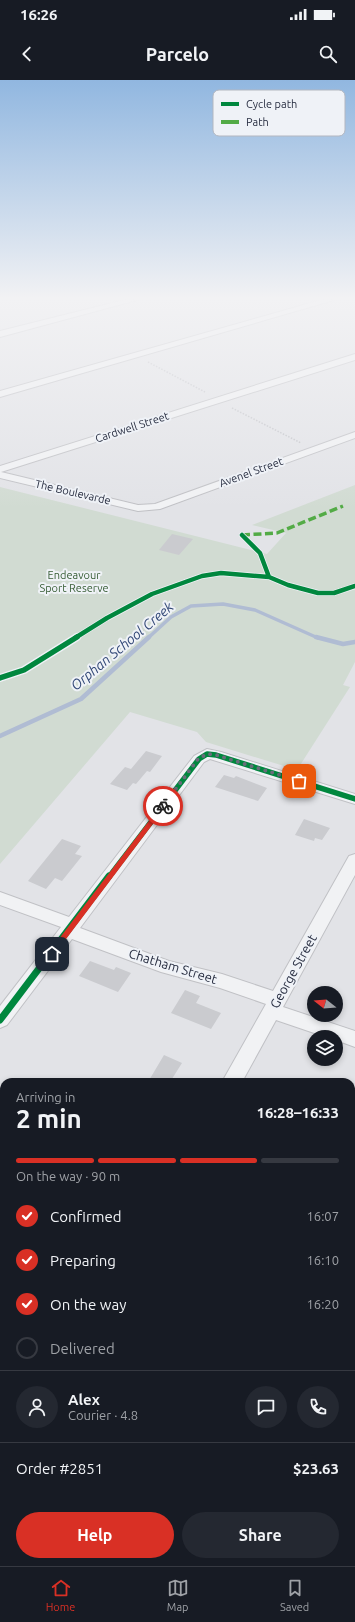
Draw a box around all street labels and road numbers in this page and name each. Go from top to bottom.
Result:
street label: Cardwell Street [94,409,171,445]
street label: Avenel Street [218,455,285,489]
street label: The Boulevarde [34,477,112,507]
street label: George Street [267,932,319,1010]
street label: Chatham Street [127,946,219,986]

